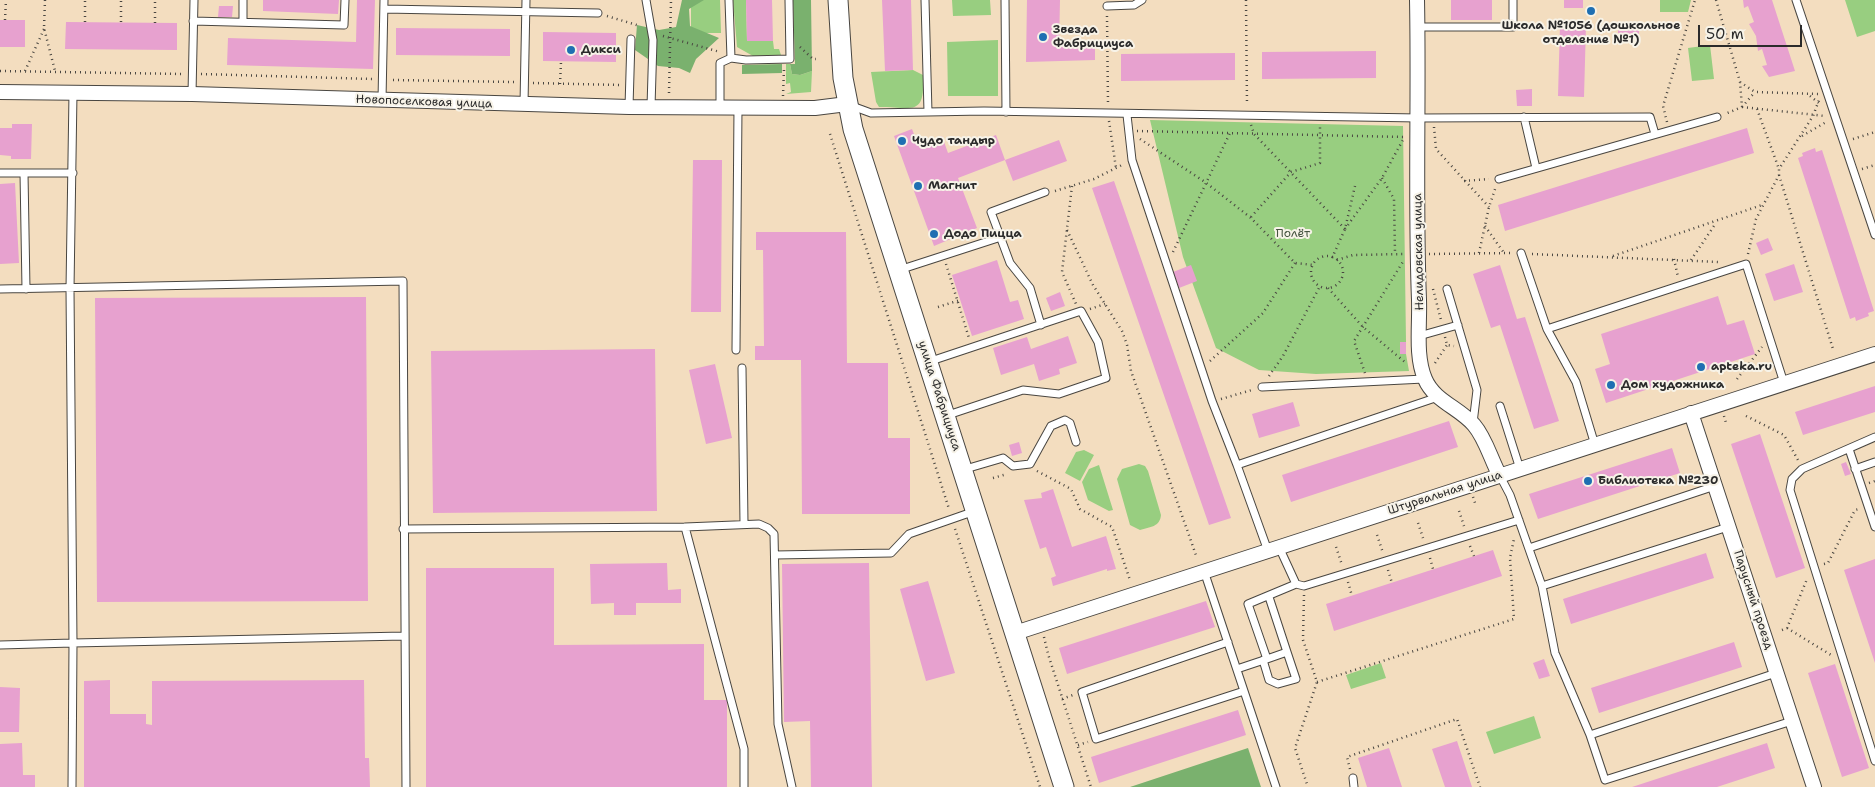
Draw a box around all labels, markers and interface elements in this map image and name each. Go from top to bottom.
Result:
marker: Школа №1056 (дошкольное отделение №1) [1585,5,1597,17]
scale bar [1700,15,1804,47]
place label: Школа №1056 (дошкольное отделение №1) [1502,19,1680,47]
place label: Звезда Фабрициуса [1053,23,1133,51]
text: 50 m [1706,24,1744,44]
marker: Звезда Фабрициуса [1037,31,1049,43]
place label: Дикси [581,43,621,57]
marker: Дикси [565,44,577,56]
street label: Новопоселковая улица [355,92,493,112]
place label: Чудо тандыр [912,134,995,148]
marker: Чудо тандыр [896,135,908,147]
place label: Магнит [928,179,977,193]
marker: Магнит [912,180,924,192]
street label: Нелидовская улица [1411,193,1427,311]
place label: Додо Пицца [944,227,1022,241]
park label: Полёт [1276,227,1310,241]
marker: Додо Пицца [928,228,940,240]
street label: улица Фабрициуса [914,339,964,453]
place label: apteka.ru [1711,360,1772,374]
marker: apteka.ru [1695,361,1707,373]
place label: Дом художника [1621,378,1724,392]
marker: Дом художника [1605,379,1617,391]
street label: Штурвальная улица [1386,468,1504,518]
place label: Библиотека №230 [1598,474,1718,488]
marker: Библиотека №230 [1582,475,1594,487]
street label: Парусный проезд [1730,549,1776,651]

